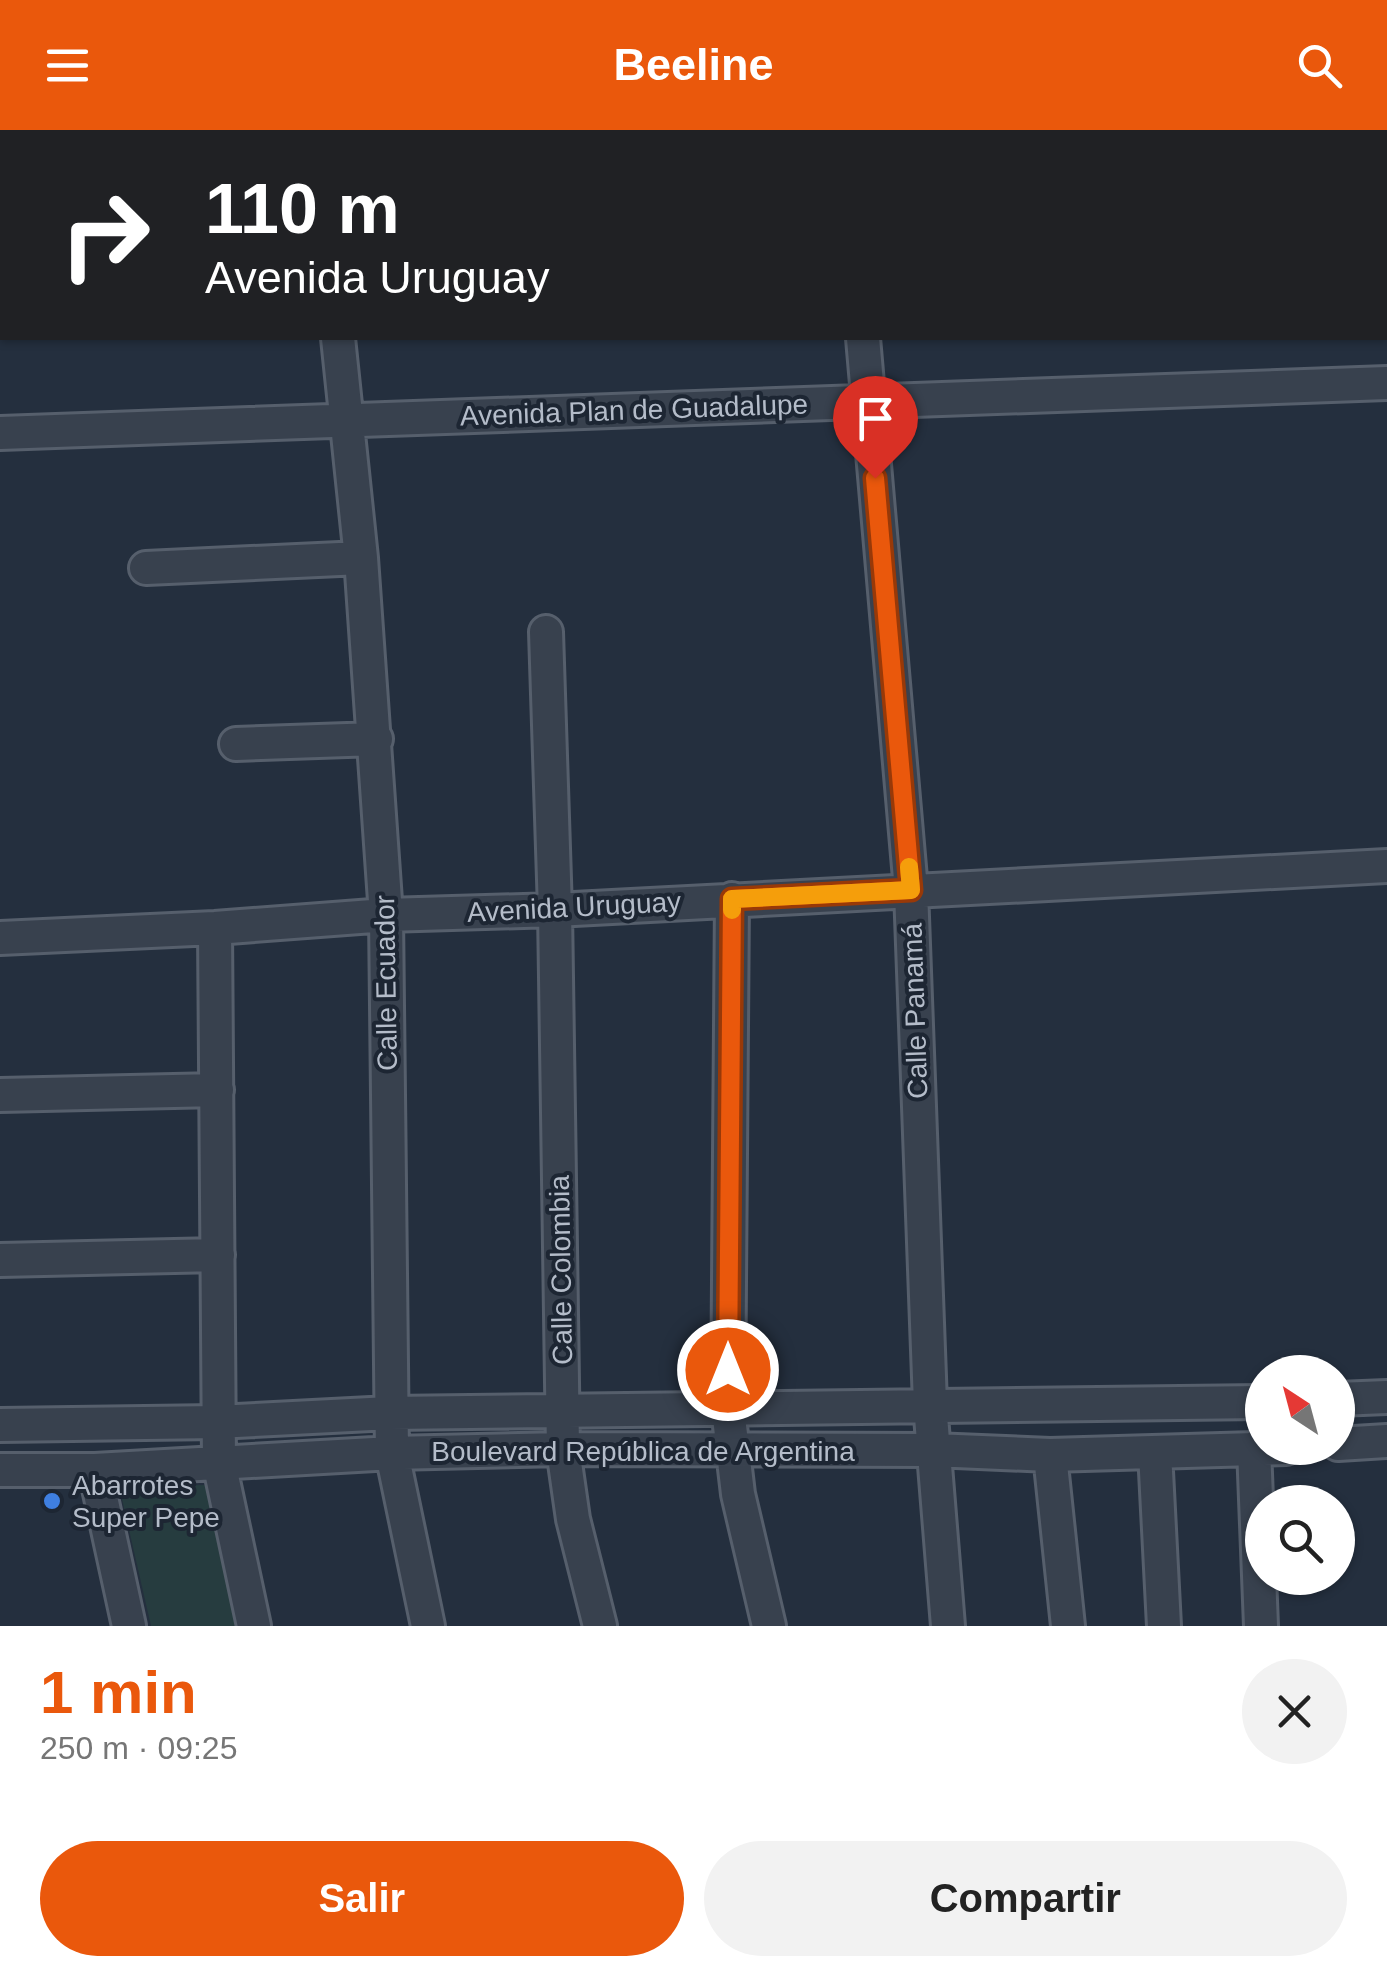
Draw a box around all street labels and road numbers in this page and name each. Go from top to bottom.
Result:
street label: Avenida Plan de Guadalupe [459,388,809,432]
street label: Avenida Uruguay [466,886,682,928]
street label: Calle Ecuador [369,895,403,1071]
street label: Calle Panamá [896,922,934,1099]
street label: Calle Colombia [544,1174,578,1365]
street label: Boulevard República de Argentina [431,1436,855,1467]

